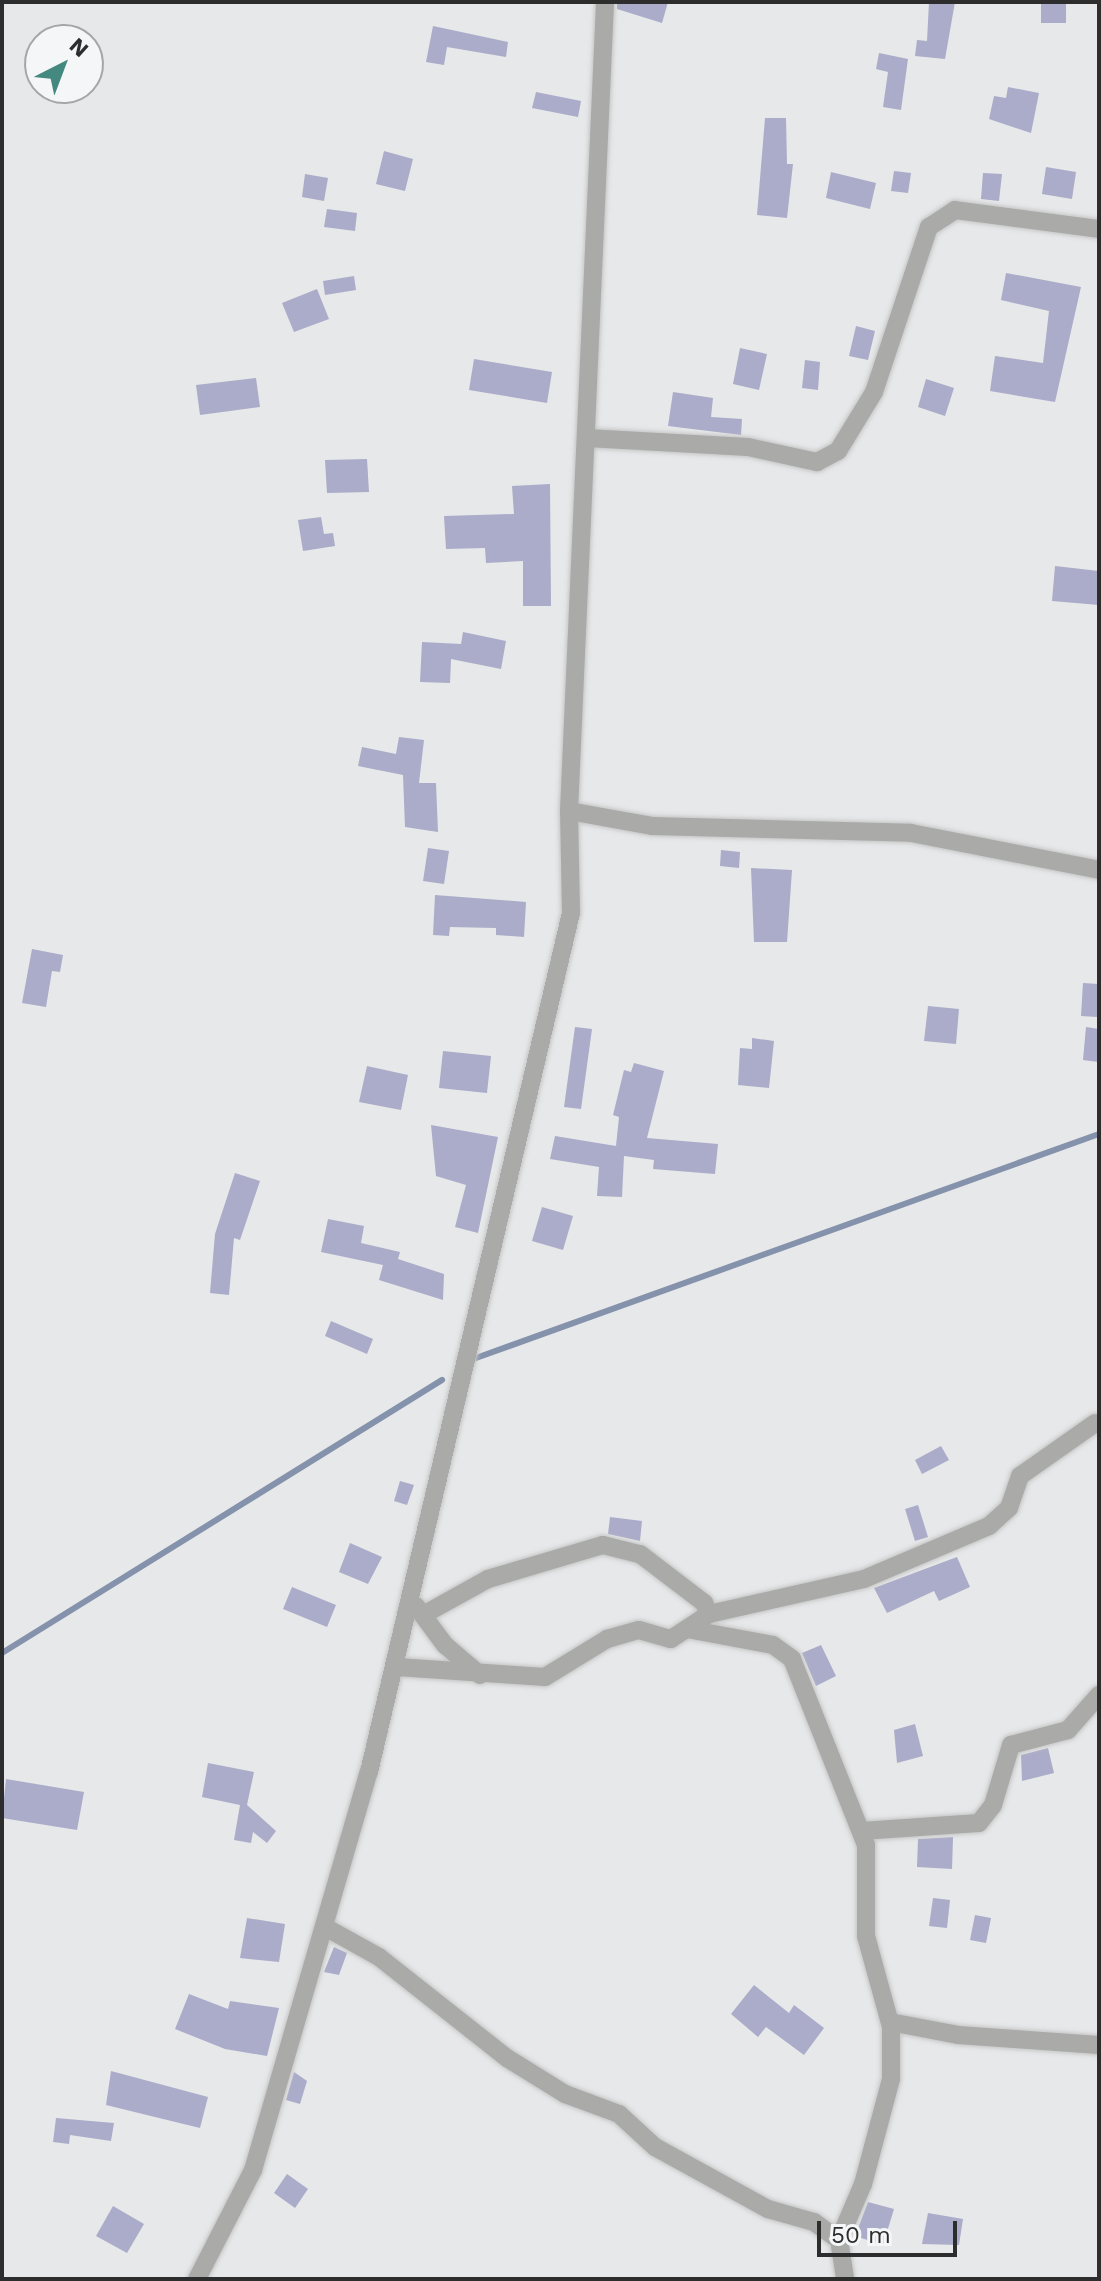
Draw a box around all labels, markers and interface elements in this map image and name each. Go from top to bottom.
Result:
north arrow [24,24,104,104]
text: N [65,33,93,62]
scale bar [821,2205,961,2255]
text: 50 m [831,2221,891,2249]

